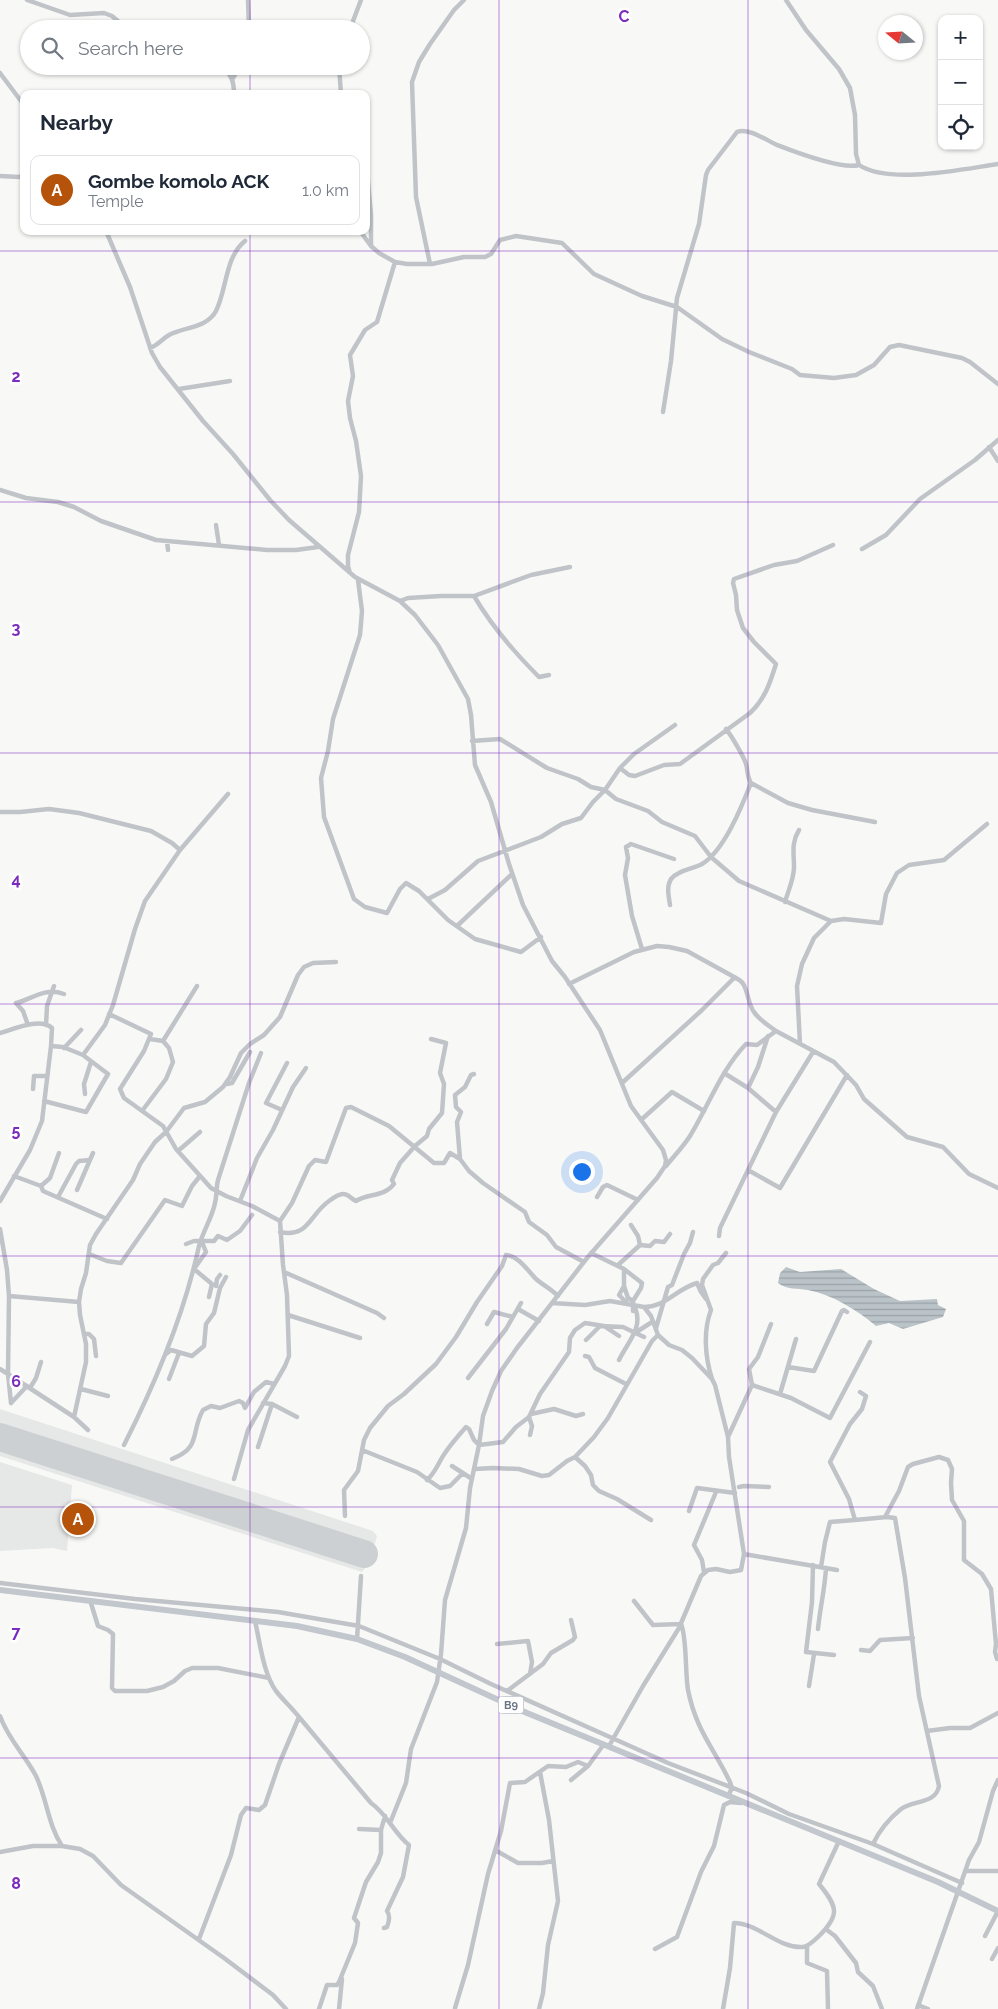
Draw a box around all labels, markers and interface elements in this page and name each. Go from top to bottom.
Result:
text: C [619,7,630,26]
north arrow [878,15,923,60]
map controls [938,15,983,150]
button: + [938,15,983,60]
search box [20,20,370,75]
icon: search [38,34,66,62]
text: Search here [78,37,184,59]
button: − [938,60,983,105]
button: locate [938,105,983,150]
text: Nearby [40,110,113,135]
text: Gombe komolo ACK [88,170,269,192]
text: A [52,181,62,200]
text: 1.0 km [302,181,349,200]
text: Temple [88,192,144,211]
text: 2 [11,367,21,386]
text: 3 [12,619,21,638]
text: 4 [11,870,21,889]
text: 5 [12,1121,21,1140]
your location [569,1159,595,1185]
text: 6 [11,1372,21,1391]
pin: A [62,1500,94,1538]
text: 7 [12,1623,21,1642]
road number: B9 [498,1696,524,1714]
text: 8 [11,1874,21,1893]

